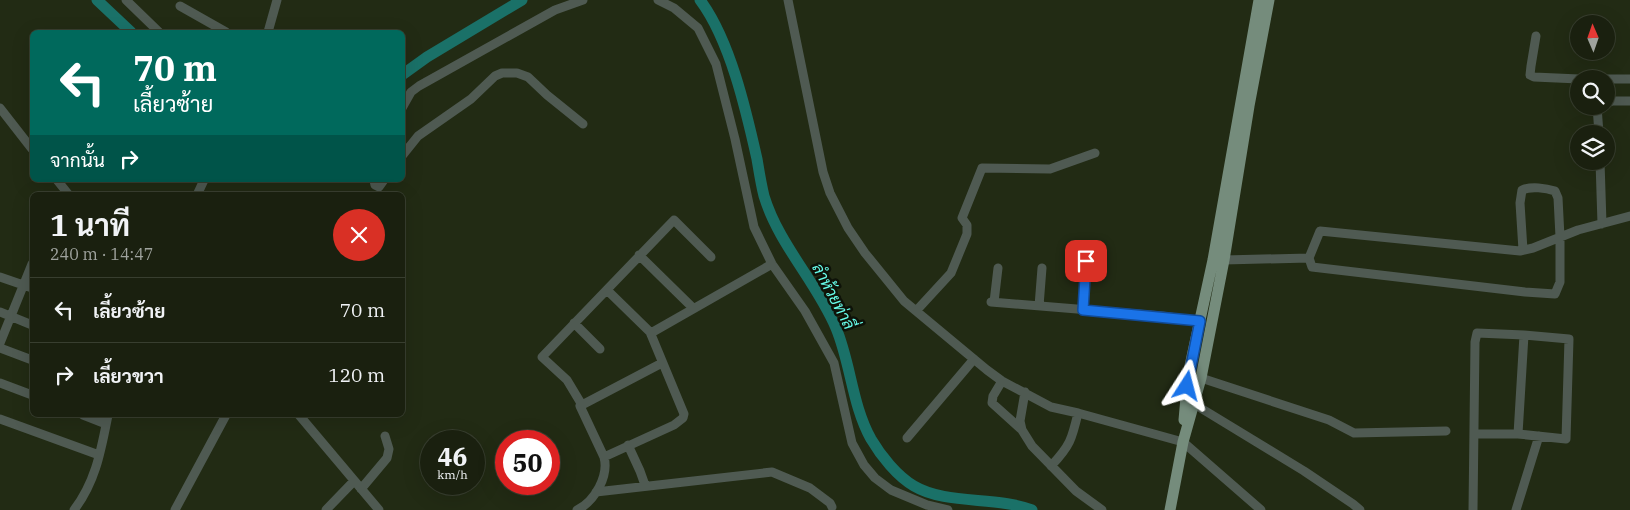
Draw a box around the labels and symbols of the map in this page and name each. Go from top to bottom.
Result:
north arrow [1570,15,1615,60]
pin [1065,240,1107,282]
water label: ลำห้วยท่าลี่ [808,258,864,334]
position arrow [1160,359,1212,411]
speed limit sign: 50 [495,430,560,495]

